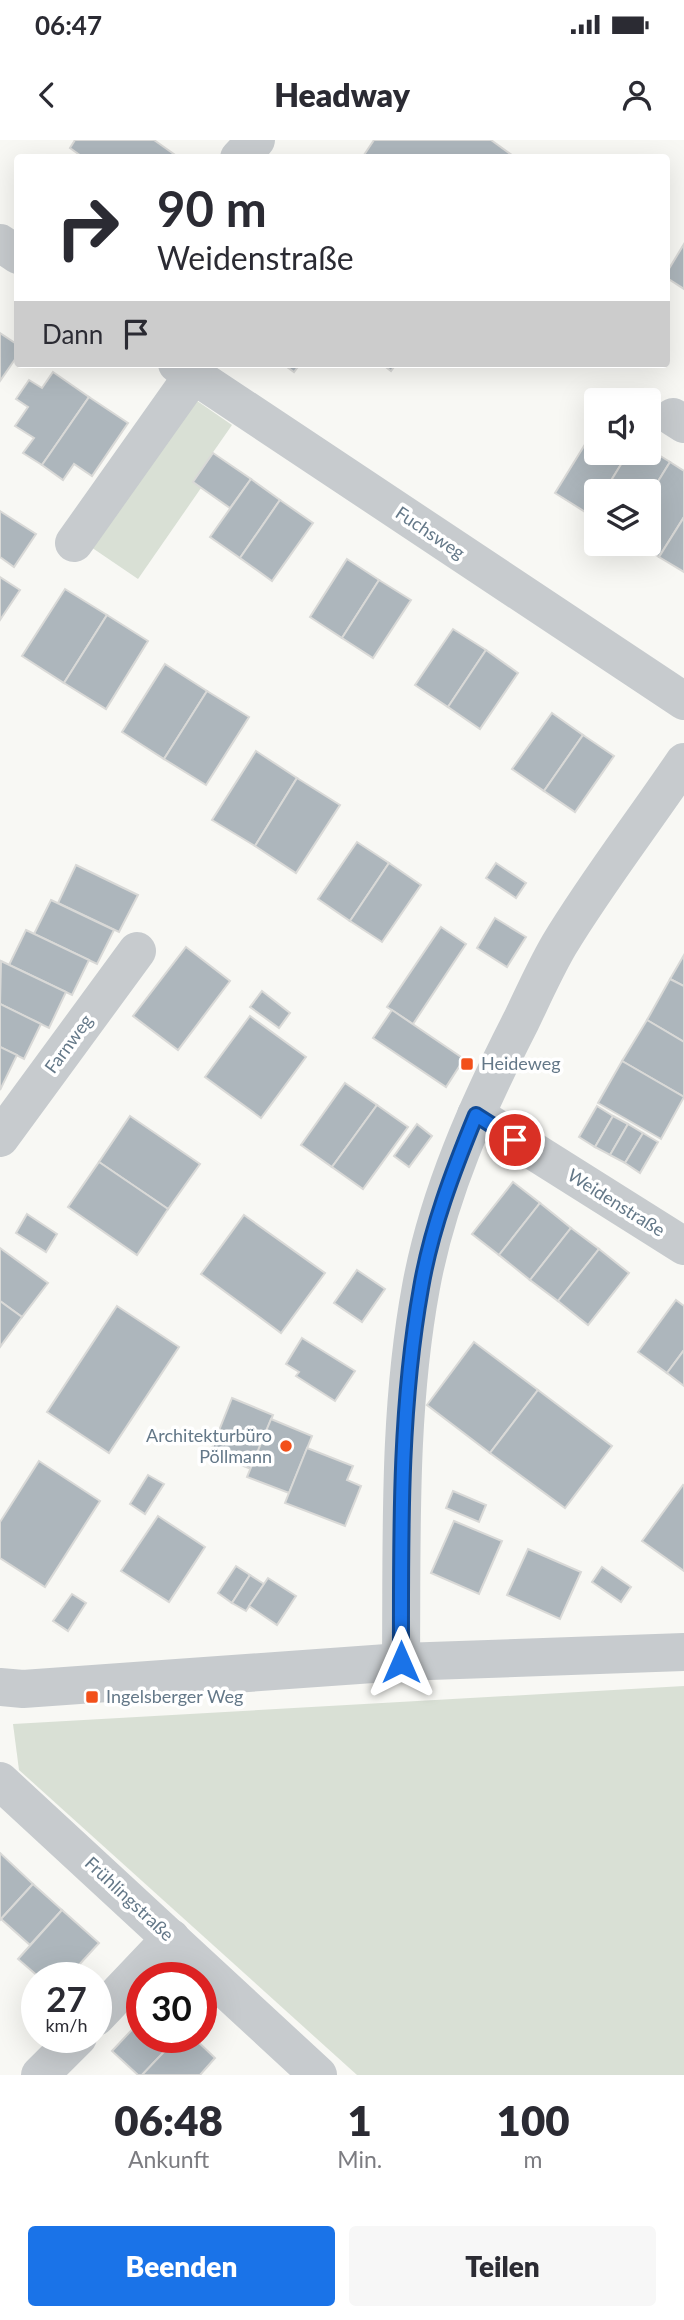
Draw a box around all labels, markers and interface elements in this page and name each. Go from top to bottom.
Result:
text: 06:47 [35,9,102,41]
text: Headway [274,75,410,114]
icon: back [28,76,66,114]
icon: person [618,76,656,114]
text: 90 m [157,179,267,237]
icon: right [42,182,133,273]
text: Weidenstraße [157,238,354,277]
icon: arrive [117,315,155,353]
text: Dann [42,318,103,350]
map controls [584,388,661,556]
button: sound [584,388,661,465]
button: layers [584,479,661,556]
street label: Fuchsweg [392,501,469,563]
street label: Farnweg [40,1010,97,1077]
place label: Heideweg [481,1052,561,1074]
marker: Heideweg [459,1056,475,1072]
pin [485,1110,545,1170]
icon: arrive [496,1121,534,1159]
street label: Weidenstraße [564,1164,669,1241]
place label: Architekturbüro Pöllmann [146,1424,272,1467]
marker: Architekturbüro Pöllmann [278,1438,294,1454]
position arrow [364,1625,438,1699]
place label: Ingelsberger Weg [106,1685,243,1707]
marker: Ingelsberger Weg [84,1689,100,1705]
street label: Frühlingstraße [81,1851,179,1945]
speed limit sign: 30 [126,1962,217,2053]
text: 27 [46,1977,87,2019]
text: km/h [45,2014,88,2036]
text: 06:48 [114,2095,223,2145]
text: 1 [348,2095,372,2145]
text: 100 [497,2095,570,2145]
text: Ankunft [128,2145,209,2173]
text: Min. [337,2145,382,2173]
text: m [524,2145,543,2173]
button: Beenden [28,2226,335,2306]
button: Teilen [349,2226,656,2306]

